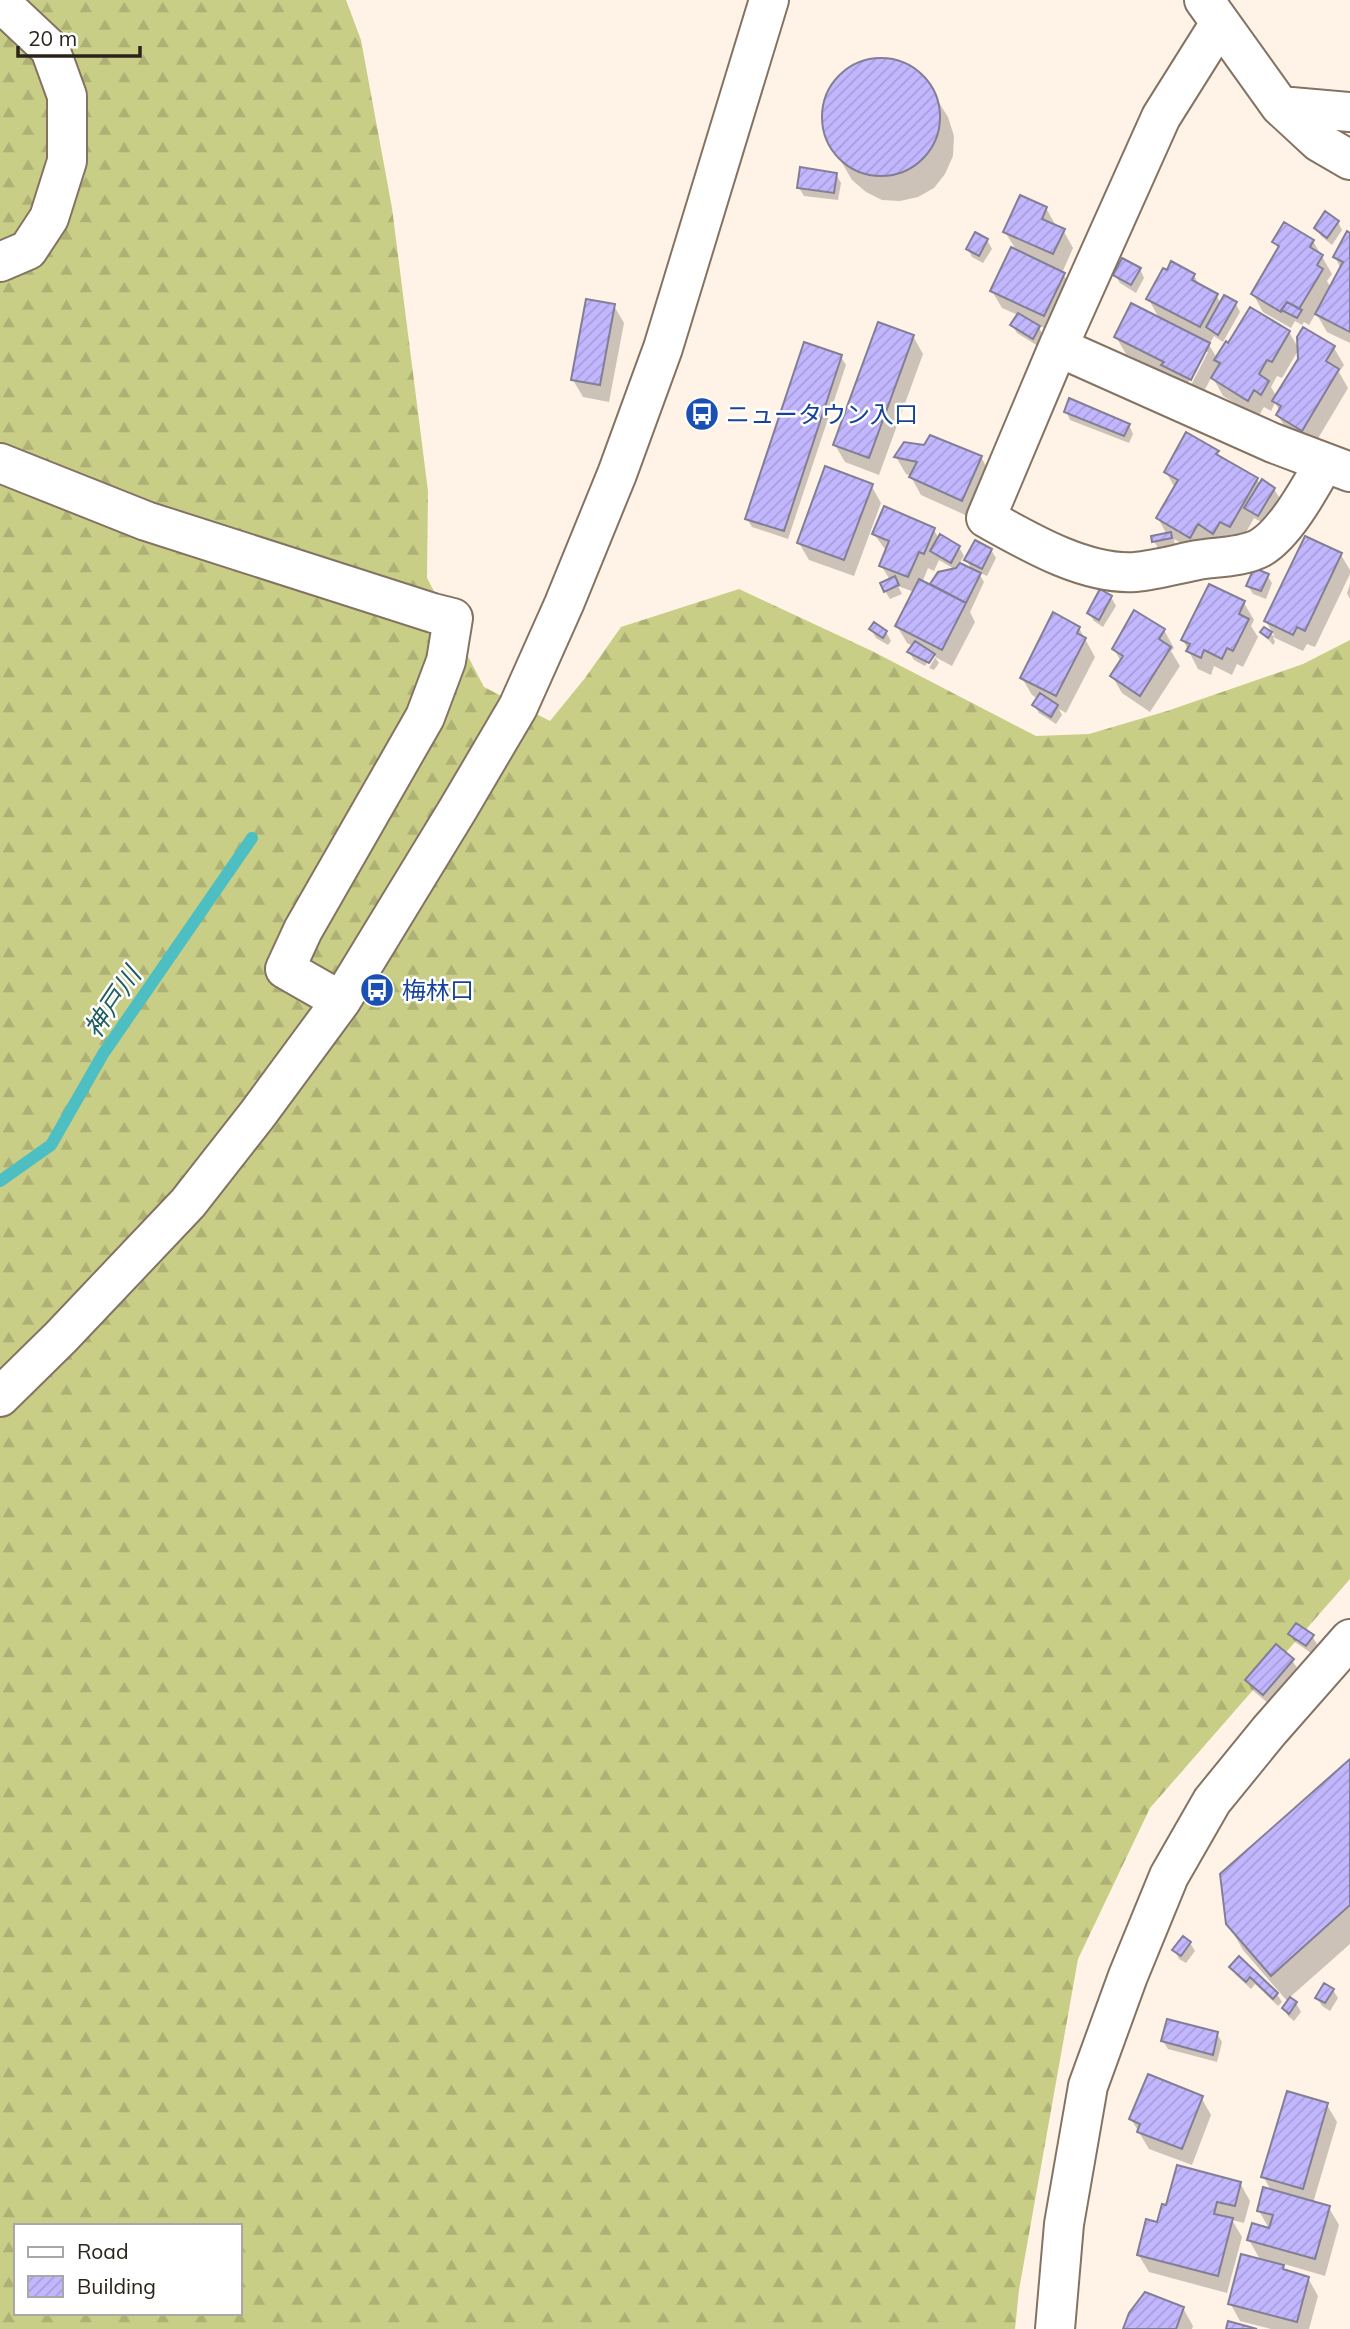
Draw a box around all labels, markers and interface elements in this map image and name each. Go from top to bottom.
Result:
scale bar [18,14,140,58]
text: 20 m [28,25,77,51]
bus stop icon: ニュータウン入口 [683,395,721,433]
place label: ニュータウン入口 [726,399,918,429]
water label: 神戸川 [77,958,149,1044]
bus stop icon: 梅林口 [358,971,396,1009]
place label: 梅林口 [402,975,474,1005]
legend [14,2224,242,2315]
text: Road [77,2238,128,2264]
text: Building [77,2273,156,2299]

